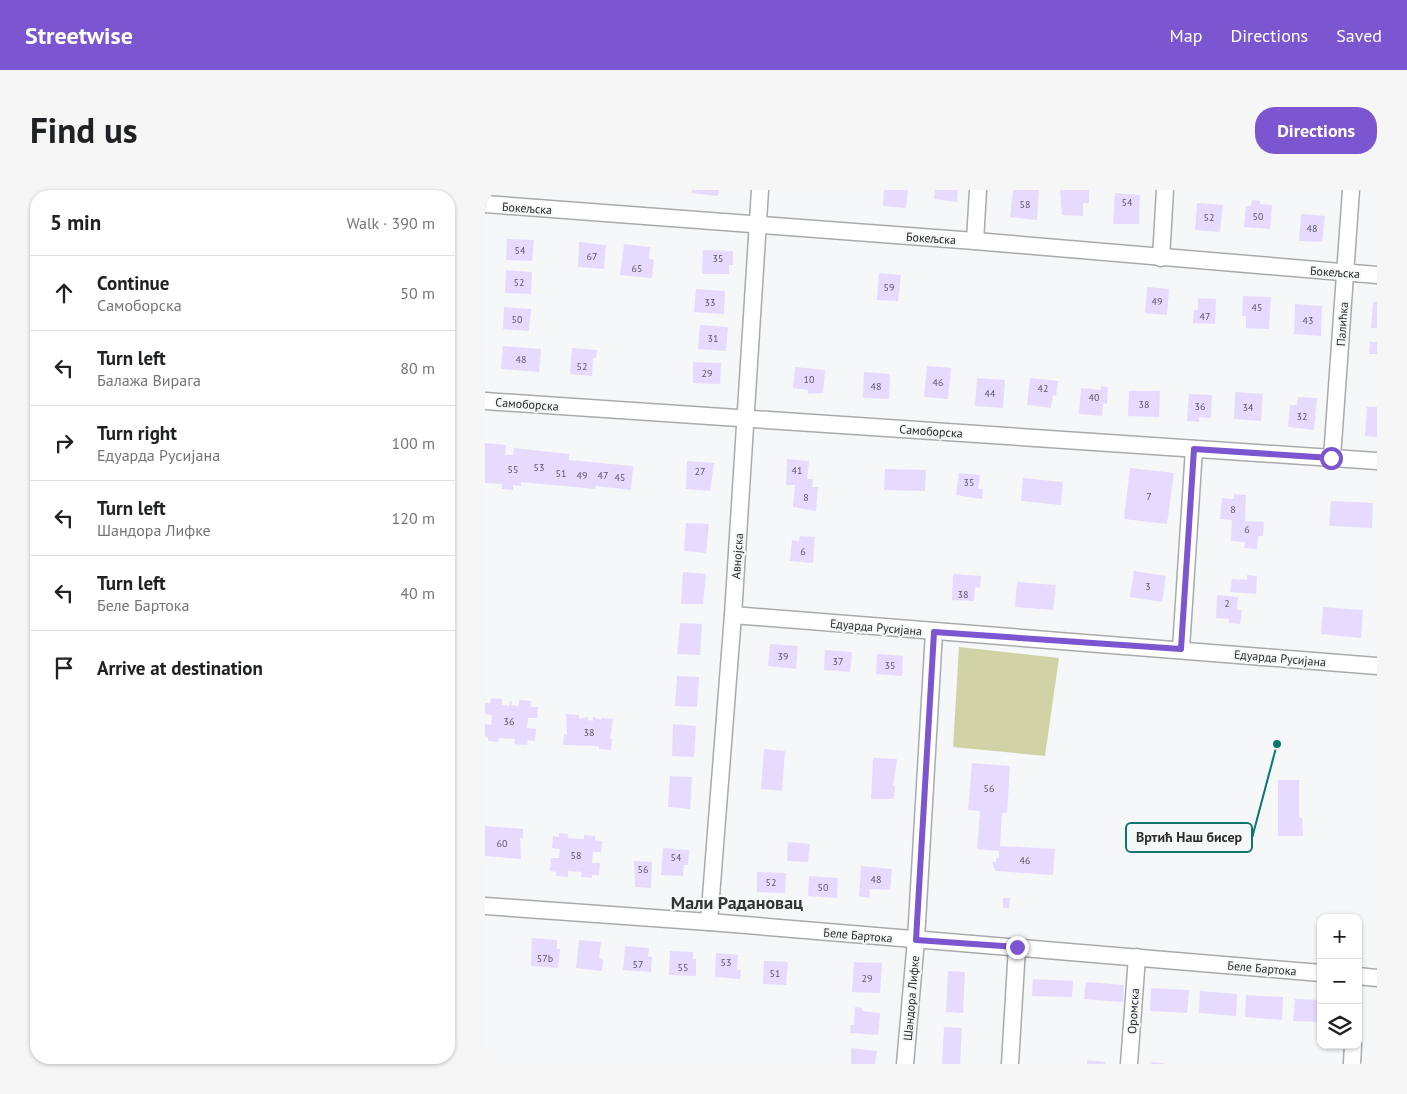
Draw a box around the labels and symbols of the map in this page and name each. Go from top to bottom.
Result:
house number: 54 [1122,196,1133,209]
house number: 58 [1020,198,1030,211]
street label: Бокељска [501,199,553,217]
house number: 50 [1253,210,1264,223]
house number: 52 [1204,211,1214,224]
house number: 48 [1307,222,1317,235]
street label: Бокељска [905,229,957,247]
house number: 54 [515,244,526,257]
house number: 67 [587,250,597,263]
house number: 35 [713,252,723,265]
house number: 65 [632,262,642,275]
street label: Бокељска [1309,263,1361,281]
house number: 52 [514,276,524,289]
house number: 59 [884,281,894,294]
house number: 49 [1152,295,1162,308]
house number: 33 [705,296,715,309]
house number: 45 [1252,301,1262,314]
street label: Палићка [1333,301,1351,347]
house number: 47 [1200,310,1210,323]
house number: 50 [512,313,523,326]
house number: 43 [1303,314,1313,327]
house number: 31 [708,332,718,345]
house number: 48 [516,353,526,366]
house number: 52 [577,360,587,373]
house number: 29 [702,367,712,380]
house number: 10 [804,373,815,386]
house number: 46 [933,376,943,389]
house number: 48 [871,380,881,393]
house number: 42 [1038,382,1048,395]
house number: 44 [985,387,996,400]
house number: 40 [1089,391,1100,404]
street label: Самоборска [495,394,559,414]
house number: 38 [1139,398,1149,411]
house number: 36 [1195,400,1205,413]
house number: 34 [1243,401,1254,414]
house number: 32 [1297,410,1307,423]
street label: Самоборска [899,421,963,441]
route start [1320,447,1343,470]
house number: 53 [534,461,544,474]
house number: 55 [508,463,518,476]
house number: 41 [792,464,802,477]
house number: 27 [695,465,705,478]
house number: 51 [556,467,566,480]
house number: 49 [577,469,587,482]
house number: 47 [598,469,608,482]
house number: 45 [615,471,625,484]
house number: 35 [964,476,974,489]
house number: 7 [1146,490,1152,503]
house number: 8 [803,491,809,504]
house number: 8 [1230,503,1236,516]
house number: 6 [1244,523,1250,536]
street label: Авнојска [728,532,746,580]
house number: 6 [800,545,806,558]
house number: 3 [1145,580,1151,593]
house number: 38 [958,588,968,601]
house number: 2 [1224,597,1230,610]
street label: Едуарда Русијана [829,616,923,638]
street label: Едуарда Русијана [1233,647,1327,669]
house number: 39 [778,650,788,663]
house number: 37 [833,655,843,668]
house number: 35 [885,659,895,672]
house number: 36 [504,715,514,728]
house number: 38 [584,726,594,739]
house number: 56 [984,782,994,795]
callout: Вртић Наш бисер [1126,823,1252,852]
text: Вртић Наш бисер [1136,828,1243,846]
house number: 60 [497,837,508,850]
house number: 58 [571,849,581,862]
house number: 54 [671,851,682,864]
house number: 46 [1020,854,1030,867]
house number: 56 [638,863,648,876]
house number: 48 [871,873,881,886]
house number: 52 [766,876,776,889]
house number: 50 [818,881,829,894]
district label: Мали Радановац [671,891,803,914]
street label: Беле Бартока [823,925,893,945]
route end [1006,936,1029,959]
house number: 57b [537,952,553,965]
street label: Шандора Лифке [900,955,922,1041]
house number: 53 [721,956,731,969]
house number: 57 [633,958,643,971]
street label: Беле Бартока [1227,958,1297,978]
house number: 55 [678,961,688,974]
house number: 51 [770,967,780,980]
house number: 29 [862,972,872,985]
street label: Оромска [1124,988,1142,1034]

